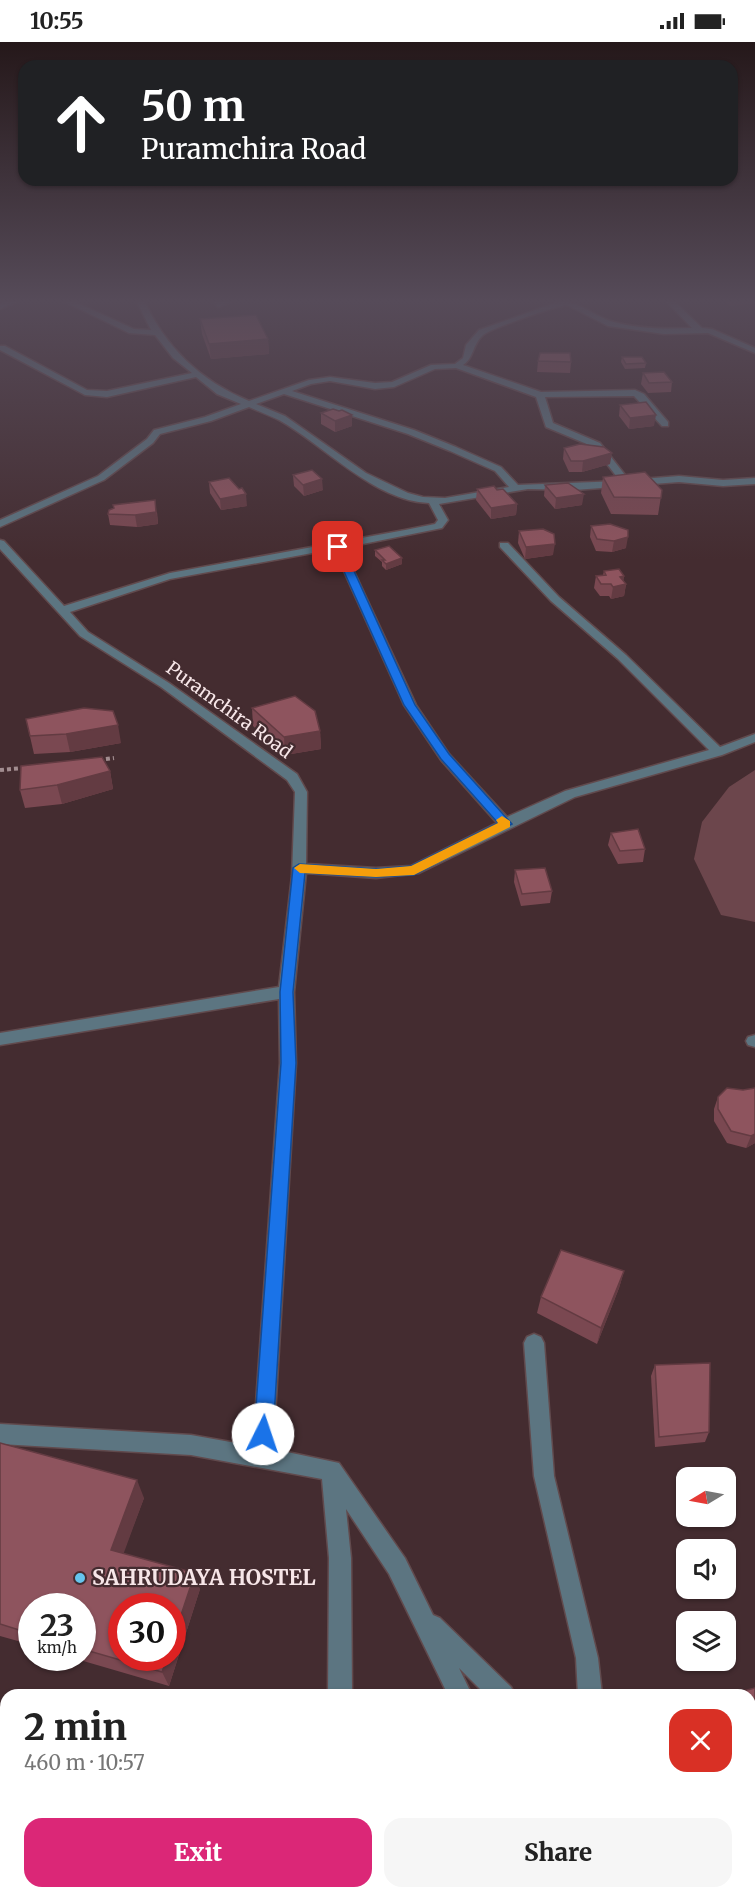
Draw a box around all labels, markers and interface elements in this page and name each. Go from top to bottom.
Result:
text: 10:55 [30,7,84,35]
text: 50 m [141,80,245,132]
icon: ahead [42,84,120,162]
text: Puramchira Road [141,132,366,166]
pin [312,521,363,572]
icon: arrive [321,530,354,563]
street label: Puramchira Road [162,656,297,763]
position arrow [231,1402,295,1466]
north arrow [676,1467,736,1527]
map controls [676,1467,736,1671]
button: sound [676,1539,736,1599]
place label: SAHRUDAYA HOSTEL [92,1564,316,1591]
marker: SAHRUDAYA HOSTEL [73,1571,87,1585]
speed limit sign: 30 [108,1593,186,1671]
text: 23 [40,1606,74,1644]
button: layers [676,1611,736,1671]
text: km/h [37,1638,77,1657]
text: 2 min [24,1705,127,1750]
button: close [669,1709,732,1772]
text: 460 m · 10:57 [24,1750,145,1775]
button: Exit [24,1818,372,1887]
button: Share [384,1818,732,1887]

